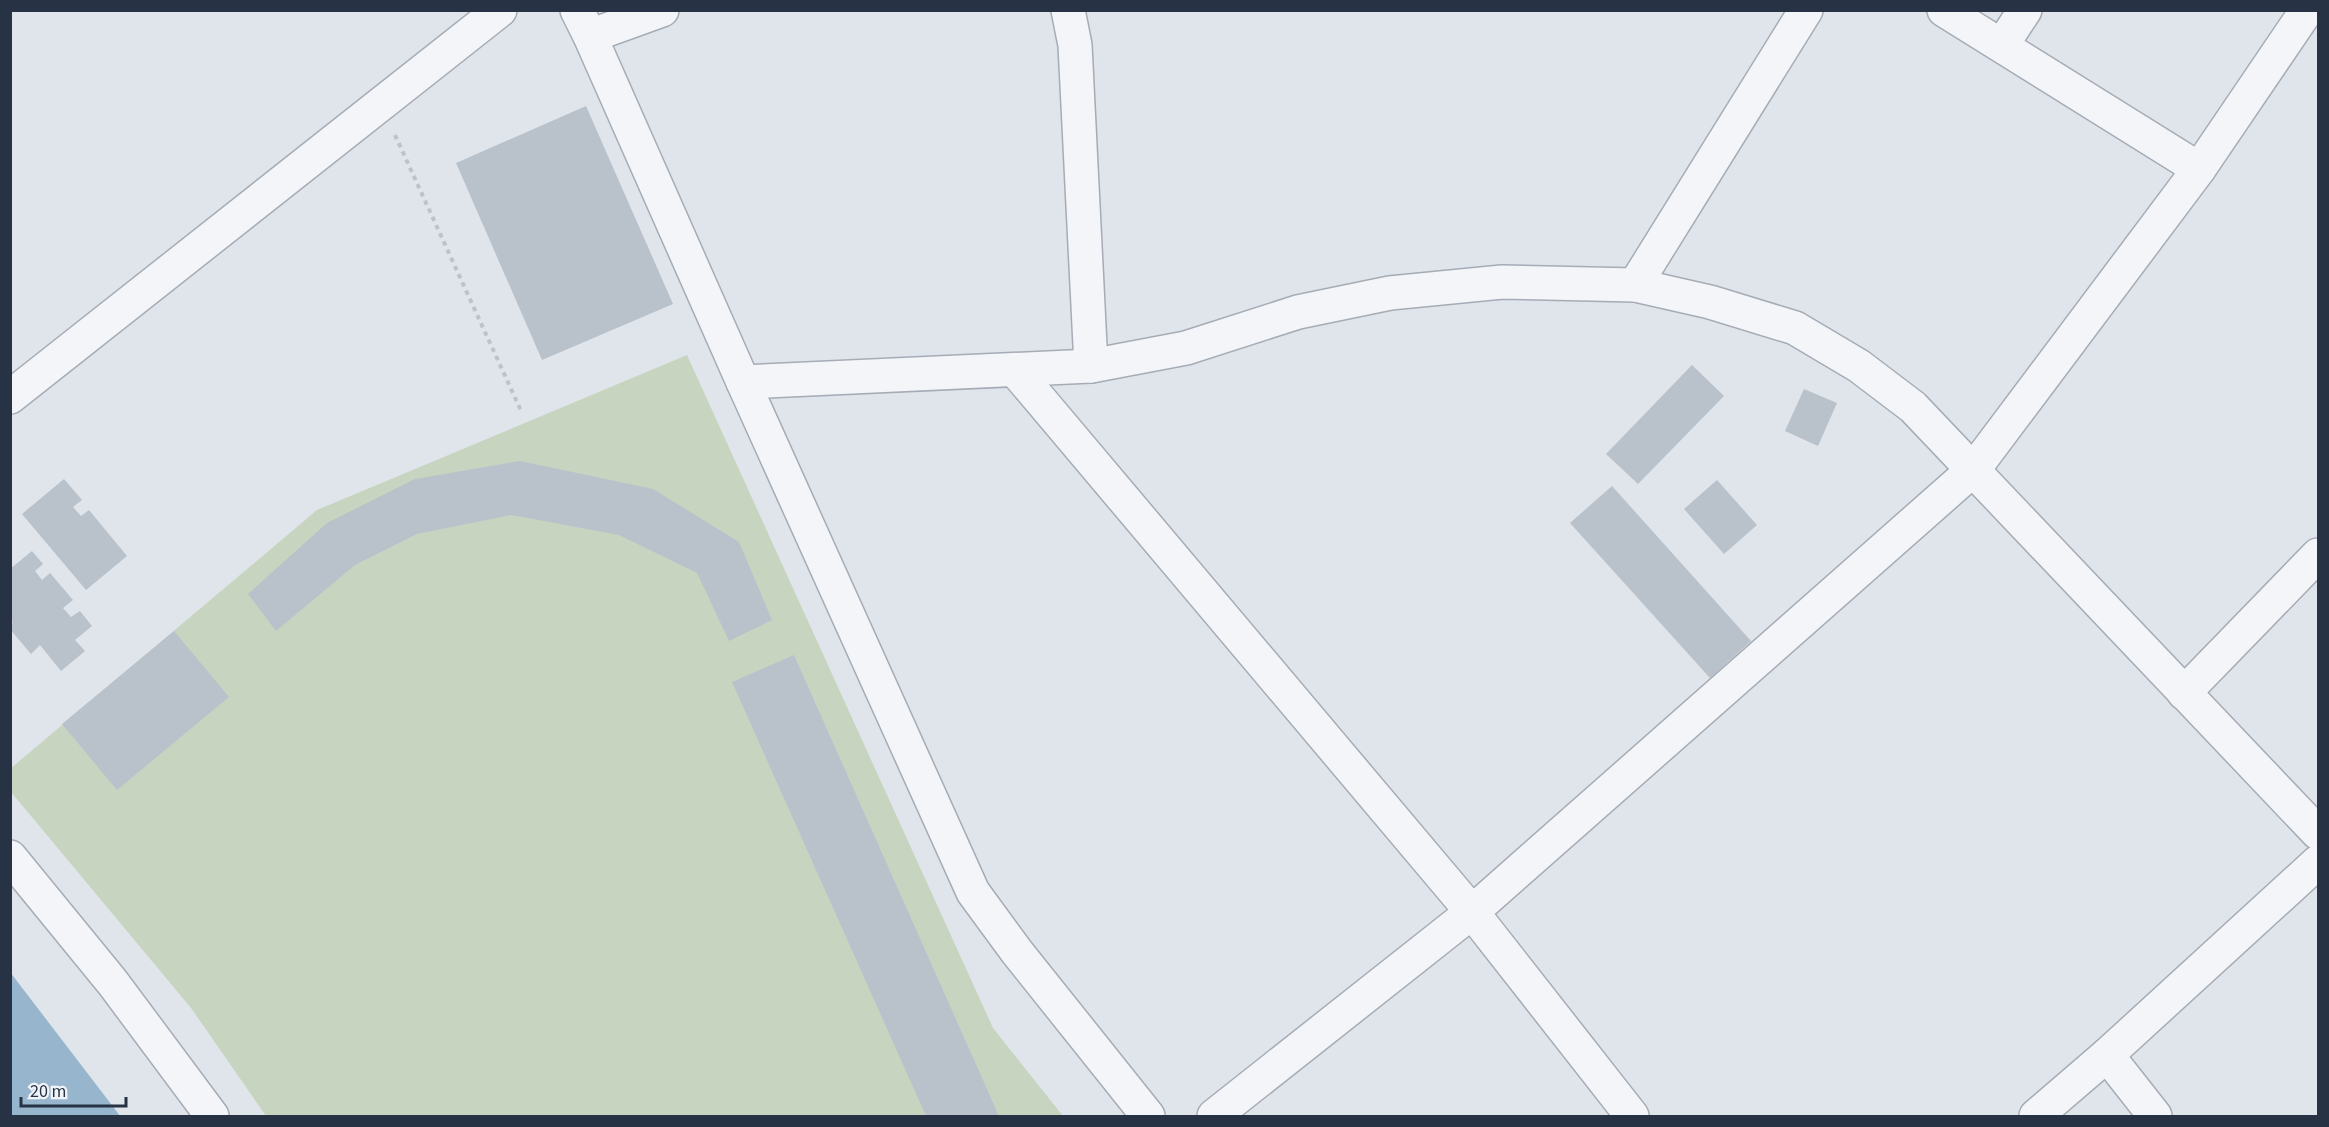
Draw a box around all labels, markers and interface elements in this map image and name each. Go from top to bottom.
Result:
scale bar [21,1070,126,1108]
text: 20 m [30,1079,66,1104]

